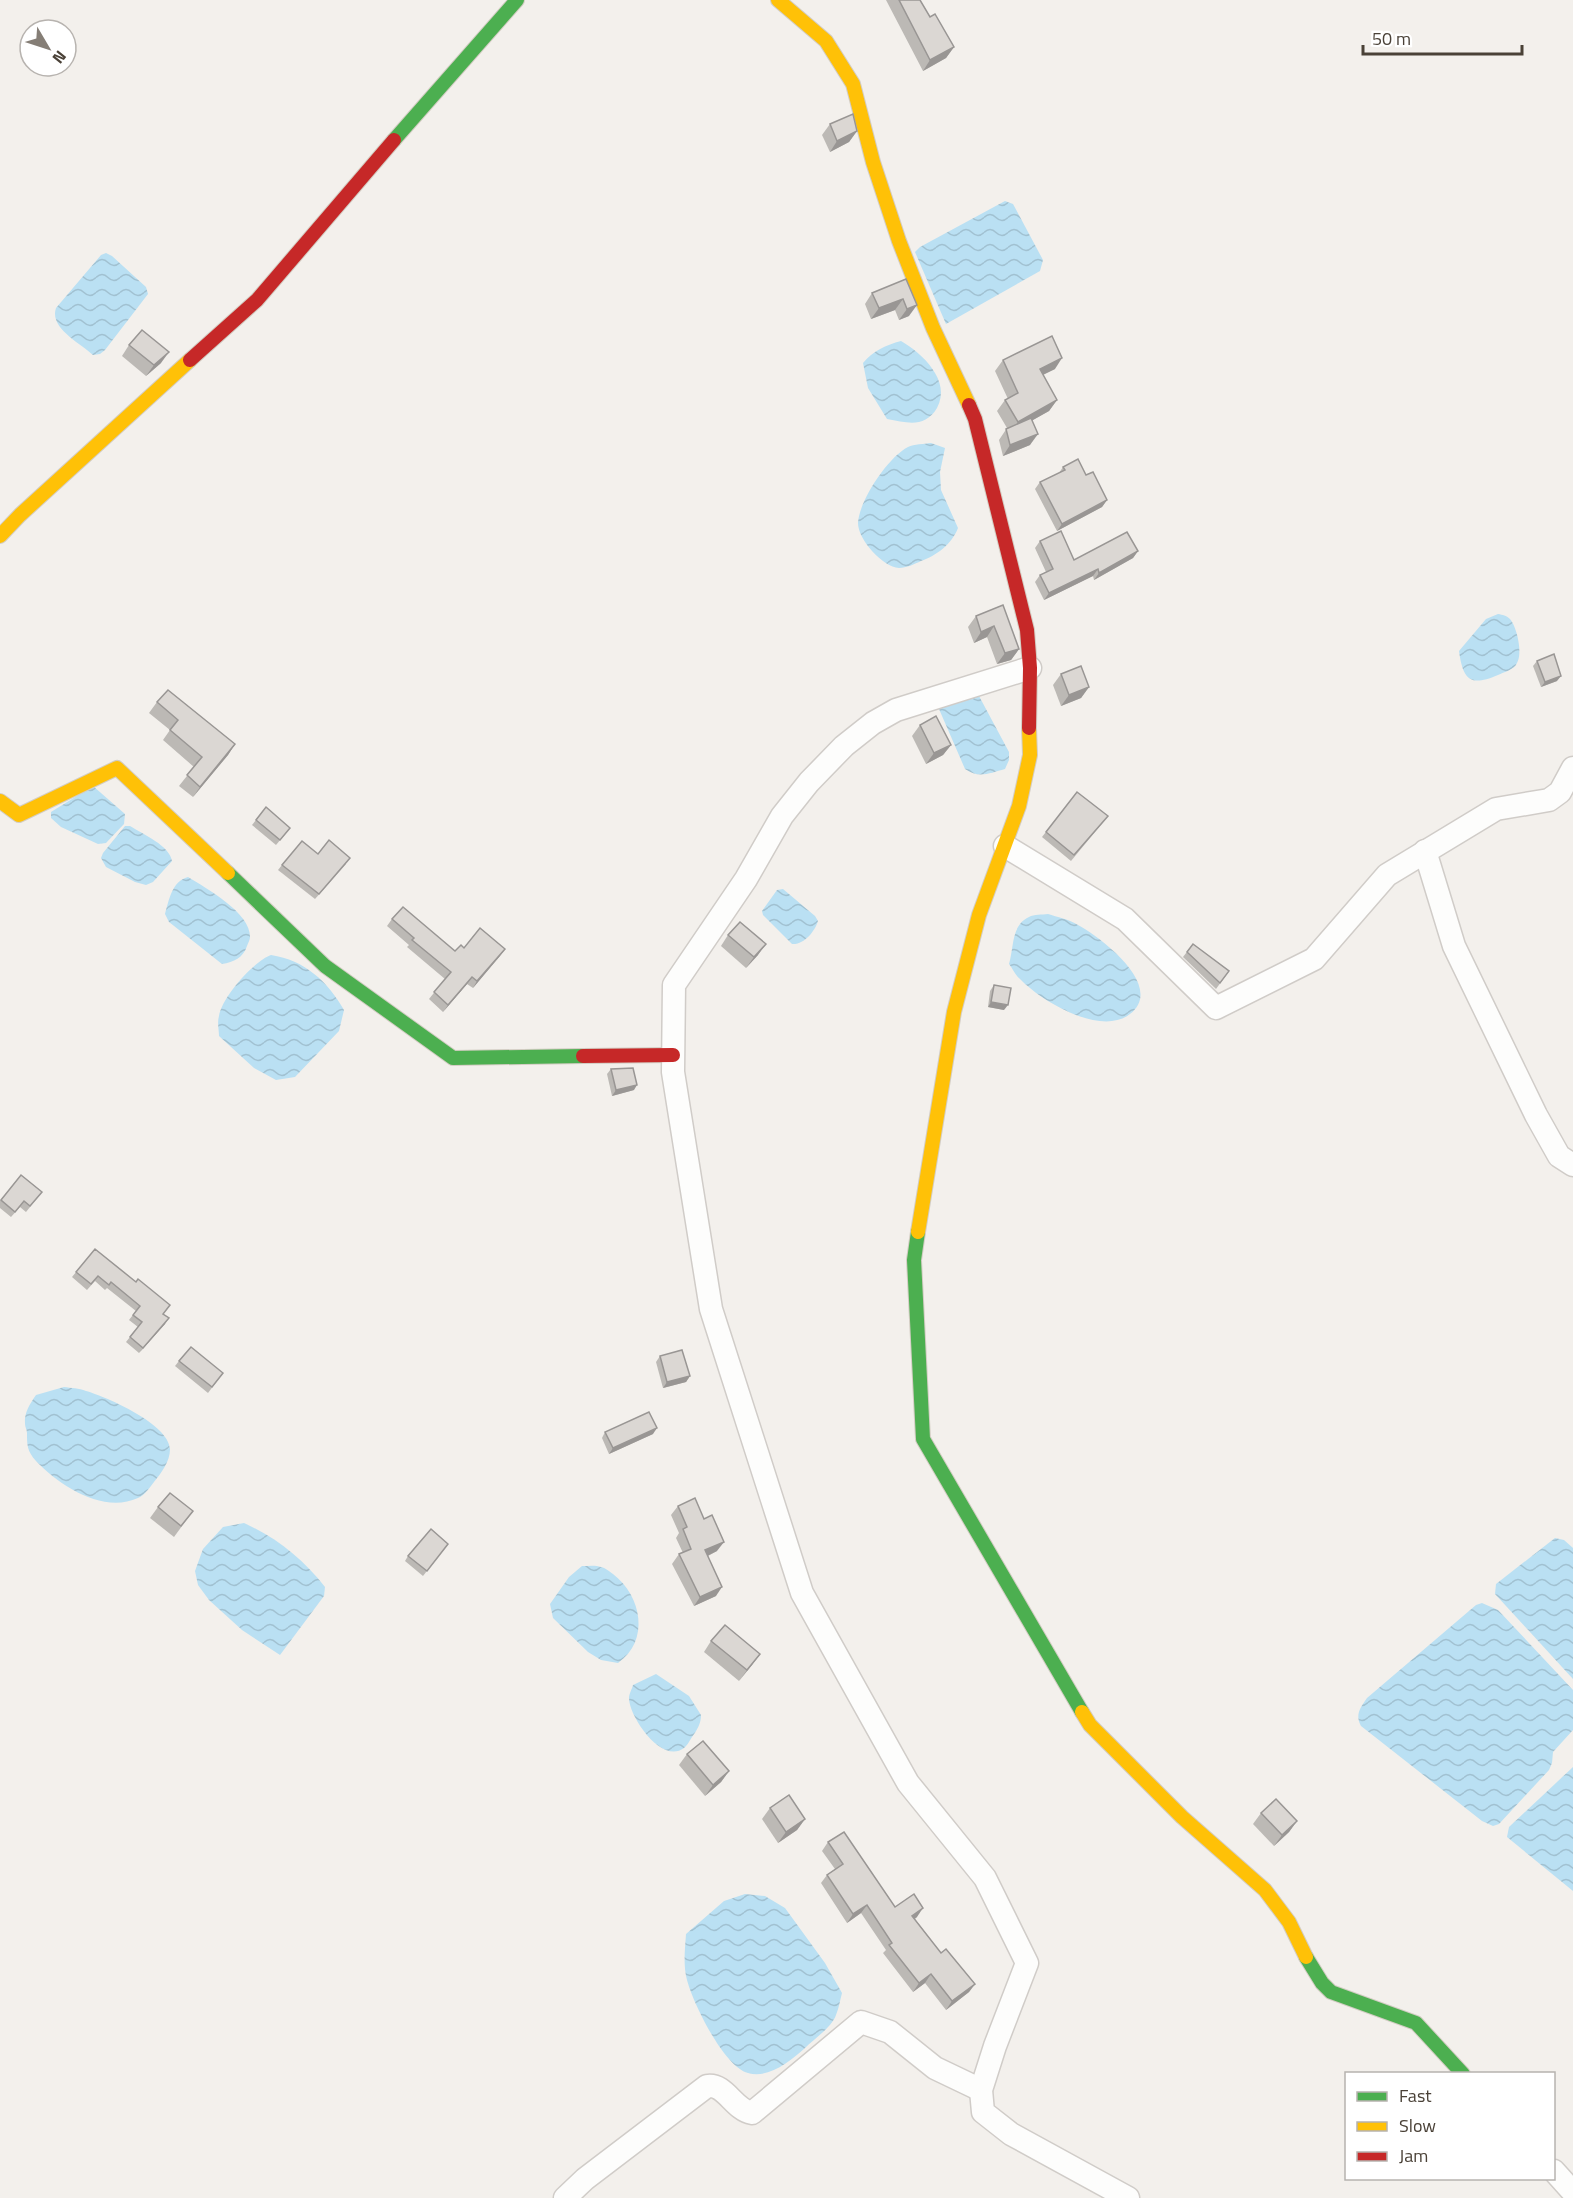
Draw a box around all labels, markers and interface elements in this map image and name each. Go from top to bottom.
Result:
north arrow [18,18,78,78]
scale bar [1363,18,1522,56]
text: 50 m [1372,25,1411,52]
text: N [47,46,72,69]
legend [1345,2072,1555,2180]
text: Fast [1399,2082,1432,2109]
text: Slow [1399,2112,1436,2139]
text: Jam [1399,2142,1428,2169]

